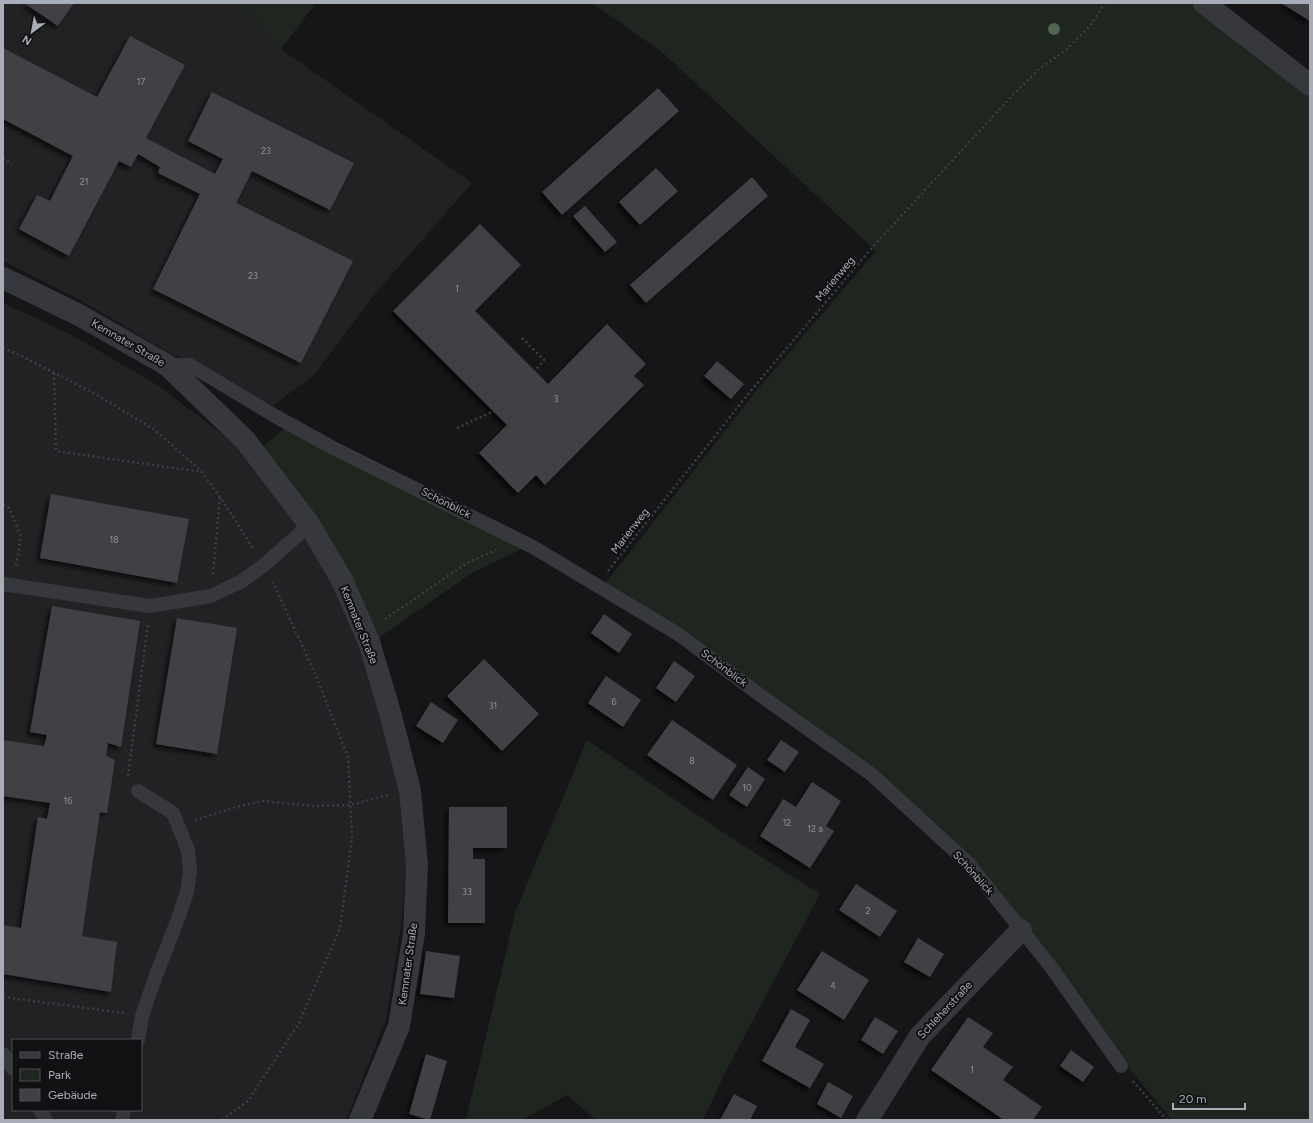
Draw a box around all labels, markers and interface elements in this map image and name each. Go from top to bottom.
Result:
north arrow [12,12,52,52]
text: N [20,32,34,48]
house number: 17 [137,76,145,87]
house number: 23 [261,145,271,156]
house number: 21 [80,176,88,187]
street label: Marienweg [813,254,857,304]
house number: 23 [248,270,258,281]
house number: 1 [455,283,459,294]
street label: Kemnater Straße [89,317,167,369]
house number: 3 [554,393,559,404]
street label: Schönblick [419,485,474,521]
street label: Marienweg [608,506,652,556]
house number: 18 [109,534,119,545]
street label: Kemnater Straße [337,584,381,666]
street label: Schönblick [698,647,750,690]
house number: 6 [611,696,617,707]
house number: 31 [489,700,497,711]
house number: 8 [689,755,695,766]
house number: 10 [742,782,752,793]
house number: 16 [64,795,72,806]
house number: 12 [783,817,791,828]
house number: 12 a [807,823,823,834]
street label: Schönblick [950,849,996,898]
house number: 33 [462,886,472,897]
house number: 2 [865,905,871,916]
street label: Kemnater Straße [396,922,420,1006]
street label: Schleherstraße [915,979,975,1041]
house number: 4 [830,980,836,991]
legend [12,1039,142,1111]
text: Straße [48,1048,84,1062]
house number: 1 [970,1064,974,1075]
text: Park [48,1068,71,1082]
scale bar [1173,1085,1245,1111]
text: Gebäude [48,1088,98,1102]
text: 20 m [1179,1092,1207,1106]

